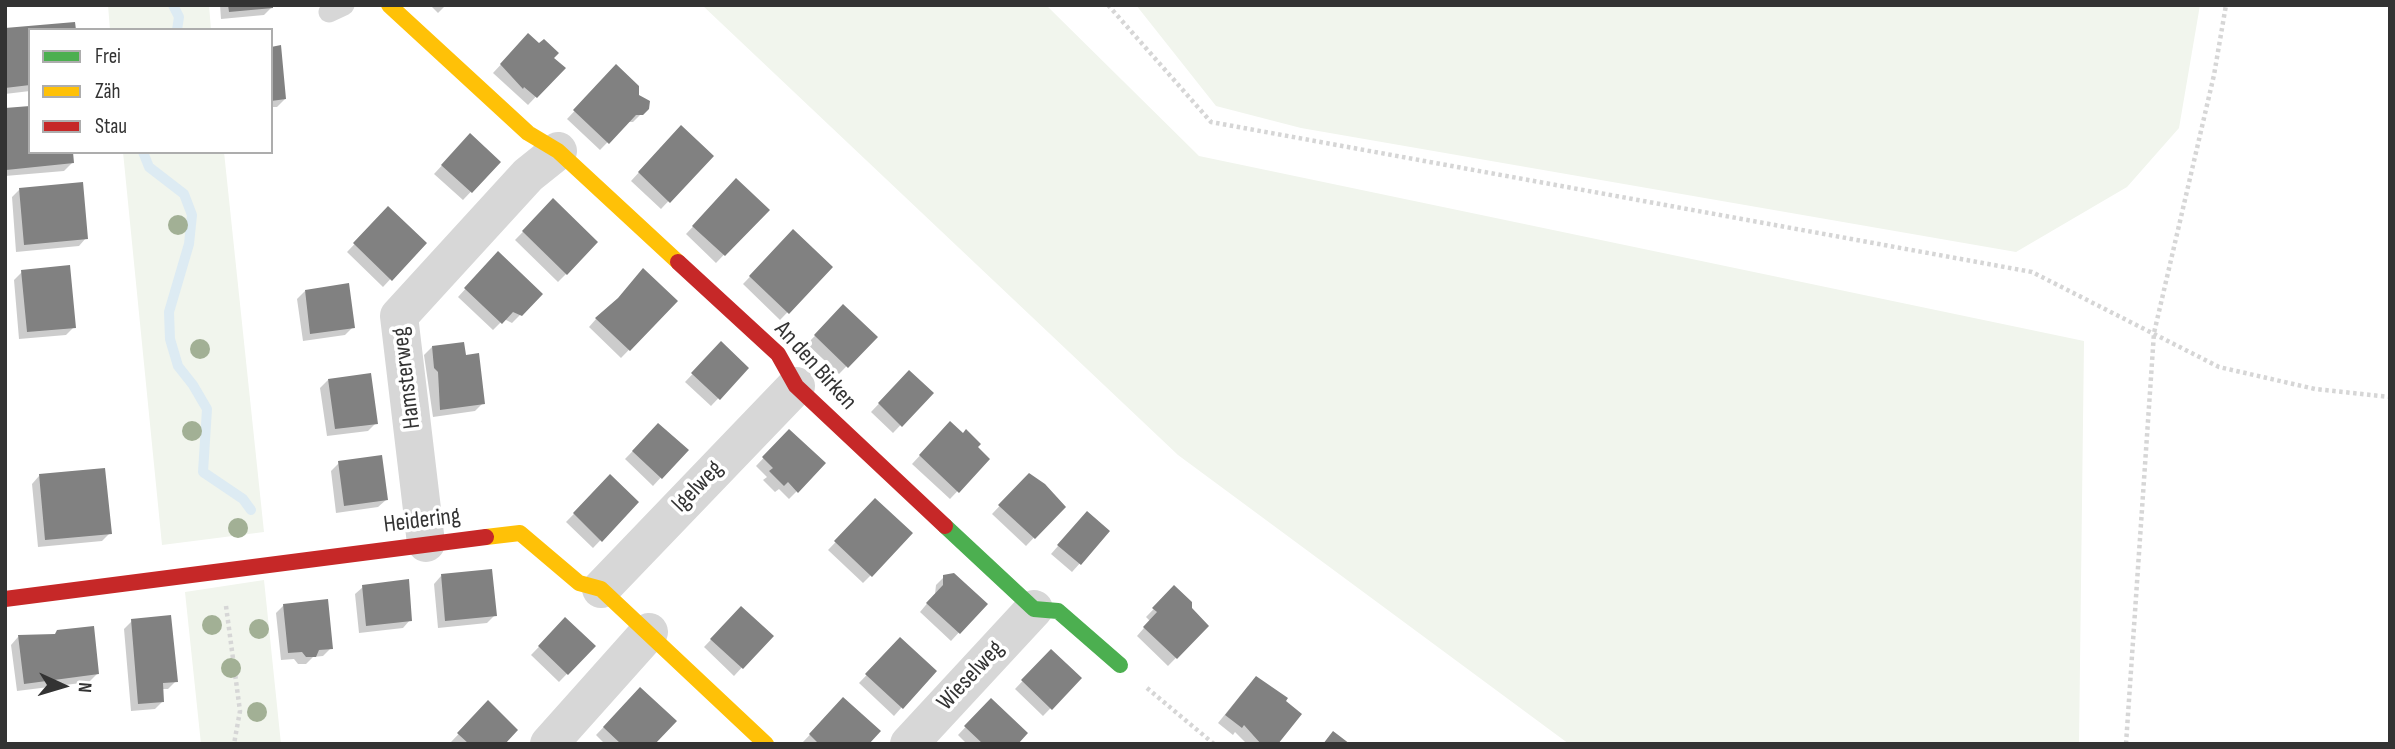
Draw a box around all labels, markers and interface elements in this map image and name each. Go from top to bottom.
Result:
legend [28,28,273,154]
text: Frei [95,44,121,69]
text: Zäh [95,79,121,104]
text: Stau [95,114,127,139]
street label: An den Birken [768,316,862,416]
street label: Hamsterweg [386,326,428,430]
street label: Igelweg [666,455,730,519]
street label: Heidering [382,502,462,540]
street label: Wieselweg [931,635,1011,717]
north arrow [28,651,98,721]
text: N [73,682,96,693]

